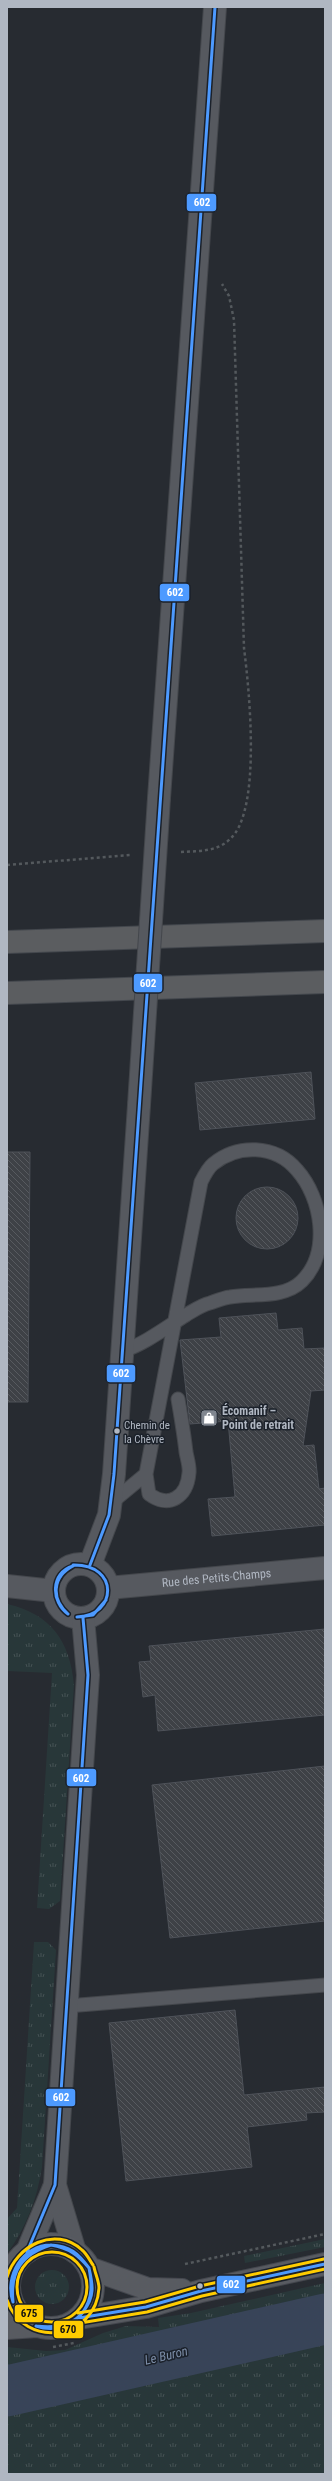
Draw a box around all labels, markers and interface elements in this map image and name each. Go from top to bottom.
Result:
line badge: 602 [186,193,217,212]
text: 602 [194,196,211,209]
line badge: 602 [159,583,190,602]
text: 602 [167,586,184,599]
line badge: 602 [133,973,163,993]
text: 602 [140,977,157,990]
line badge: 602 [106,1364,136,1383]
text: 602 [113,1367,130,1380]
place label: Écomanif – Point de retrait [222,1403,294,1432]
shop icon: Écomanif – Point de retrait [199,1408,219,1428]
place label: Chemin de la Chèvre [124,1419,170,1446]
marker: Chemin de la Chèvre [112,1426,122,1436]
street label: Rue des Petits-Champs [161,1566,272,1590]
line badge: 602 [66,1768,97,1787]
text: 602 [73,1772,90,1785]
line badge: 602 [45,2088,76,2107]
text: 602 [53,2091,70,2104]
line badge: 602 [216,2275,246,2294]
text: 602 [223,2278,240,2291]
unlabelled marker [195,2281,205,2291]
line badge: 675 [14,2304,44,2323]
text: 675 [21,2307,38,2320]
line badge: 670 [53,2320,84,2339]
text: 670 [60,2323,77,2336]
water label: Le Buron [143,2343,189,2368]

